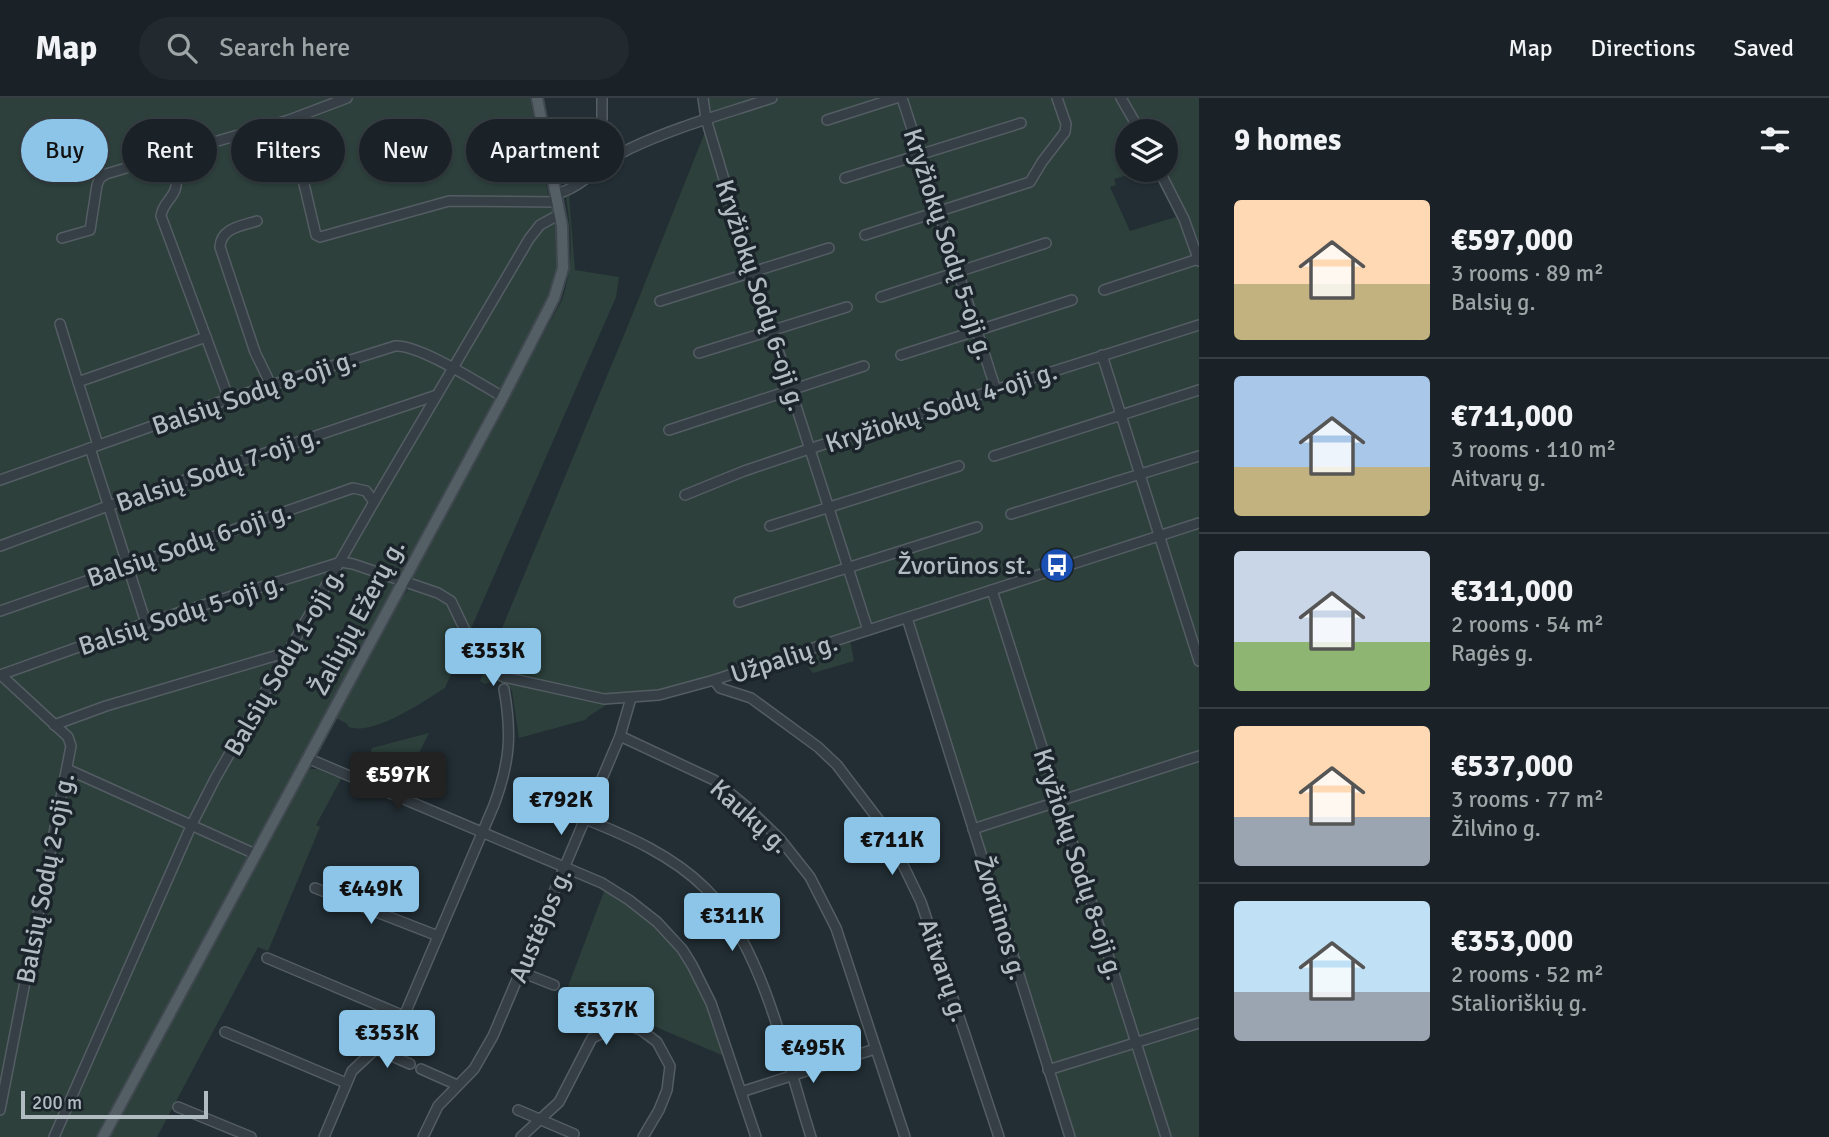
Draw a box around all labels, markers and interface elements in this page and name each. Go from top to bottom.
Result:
search box [139,17,629,80]
text: Map [35,28,97,69]
icon: search [163,29,201,67]
text: Search here [219,32,350,64]
text: Map [1508,33,1553,63]
text: Directions [1591,33,1696,63]
text: Saved [1734,33,1794,63]
chip: Buy [21,119,108,182]
chip: Rent [122,119,217,182]
chip: Filters [231,119,345,182]
chip: New [359,119,452,182]
chip: Apartment [466,119,624,182]
map controls [1115,119,1178,182]
button: layers [1115,119,1178,182]
icon: filters [1756,121,1794,159]
text: 9 homes [1234,122,1341,159]
street label: Kryžiokų Sodų 5-oji g. [896,125,1001,364]
street label: Kryžiokų Sodų 6-oji g. [708,176,813,415]
text: €597,000 [1451,222,1573,259]
icon: home [1290,228,1374,312]
text: 3 rooms · 89 m² [1451,259,1604,288]
text: Balsių g. [1451,288,1536,317]
street label: Balsių Sodų 8-oji g. [148,343,361,443]
street label: Kryžiokų Sodų 4-oji g. [822,355,1061,460]
text: €711,000 [1451,398,1573,435]
icon: home [1290,404,1374,488]
street label: Balsių Sodų 7-oji g. [112,420,325,520]
text: 3 rooms · 110 m² [1451,435,1616,464]
text: Aitvarų g. [1451,464,1546,493]
street label: Balsių Sodų 6-oji g. [83,495,296,595]
street label: Žaliųjų Ežerų g. [303,534,412,701]
bus stop icon: Žvorūnos st. [1038,546,1076,584]
place label: Žvorūnos st. [897,550,1032,582]
street label: Balsių Sodų 1-oji g. [218,561,352,762]
street label: Balsių Sodų 5-oji g. [75,567,288,663]
text: €311,000 [1451,573,1573,610]
icon: home [1290,579,1374,663]
text: 2 rooms · 54 m² [1451,610,1604,639]
street label: Užpalių g. [727,627,842,691]
pin: €353K [444,628,542,688]
text: €353K [461,636,525,665]
text: Ragės g. [1451,639,1533,668]
street label: Kryžiokų Sodų 8-oji g. [1026,745,1131,984]
text: €537,000 [1451,748,1573,785]
pin: €597K [349,752,447,812]
icon: home [1290,754,1374,838]
text: €597K [366,760,430,789]
street label: Balsių Sodų 2-oji g. [10,770,82,986]
street label: Kaukų g. [703,773,796,861]
pin: €792K [512,778,610,837]
text: €792K [529,785,593,814]
text: 3 rooms · 77 m² [1451,785,1604,814]
text: Žilvino g. [1451,814,1541,843]
pin: €711K [843,818,941,877]
text: €711K [860,825,924,854]
street label: Žvorūnos g. [966,852,1034,984]
street label: Austėjos g. [502,863,579,988]
pin: €449K [322,866,420,926]
text: €449K [339,874,403,903]
pin: €311K [683,894,781,953]
text: €311K [700,901,764,930]
street label: Aitvarų g. [910,914,976,1026]
text: €353,000 [1451,923,1573,960]
icon: home [1290,929,1374,1013]
text: 2 rooms · 52 m² [1451,960,1604,989]
pin: €537K [557,988,655,1047]
text: Stalioriškių g. [1451,989,1587,1018]
text: €537K [574,995,638,1024]
pin: €353K [338,1010,436,1070]
text: €353K [355,1018,419,1047]
pin: €495K [764,1026,862,1085]
text: €495K [781,1033,845,1062]
scale bar [21,1088,208,1120]
text: 200 m [32,1091,82,1115]

